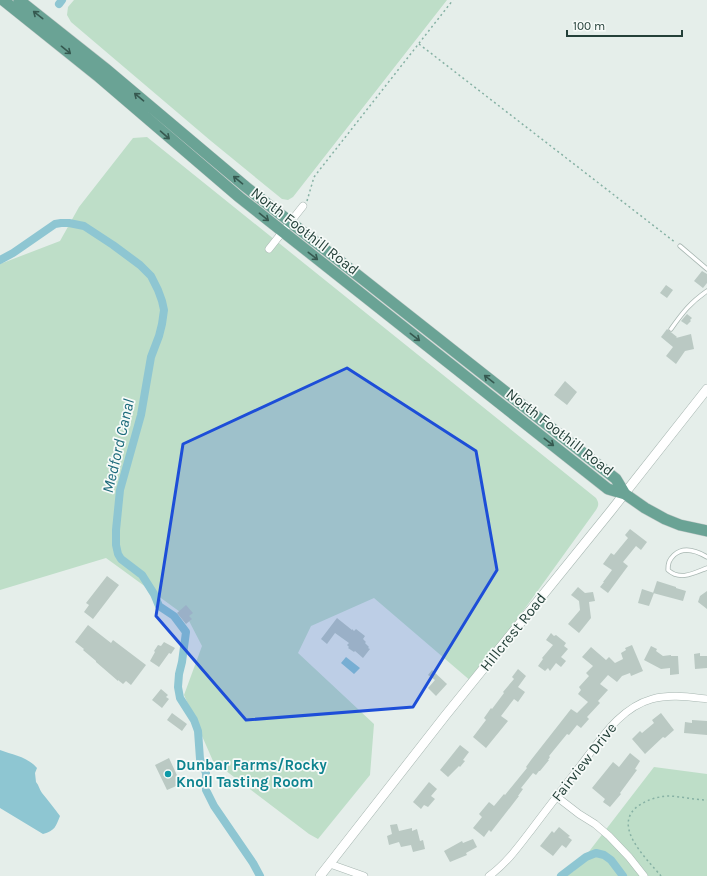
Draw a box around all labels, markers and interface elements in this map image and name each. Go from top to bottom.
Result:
one-way arrow [32,10,43,19]
scale bar [567,12,682,38]
text: 100 m [573,19,605,33]
one-way arrow [61,46,72,55]
one-way arrow [133,92,144,101]
one-way arrow [160,130,170,139]
one-way arrow [233,176,244,185]
street label: North Foothill Road [248,183,362,279]
one-way arrow [258,213,269,221]
one-way arrow [308,252,319,261]
one-way arrow [410,332,421,341]
one-way arrow [483,375,494,383]
street label: North Foothill Road [503,384,617,480]
water label: Medford Canal [98,397,138,495]
one-way arrow [543,438,554,446]
street label: Hillcrest Road [476,589,550,675]
street label: Fairview Drive [548,719,620,805]
place label: Dunbar Farms/Rocky Knoll Tasting Room [176,756,327,791]
marker: Dunbar Farms/Rocky Knoll Tasting Room [163,769,173,779]

